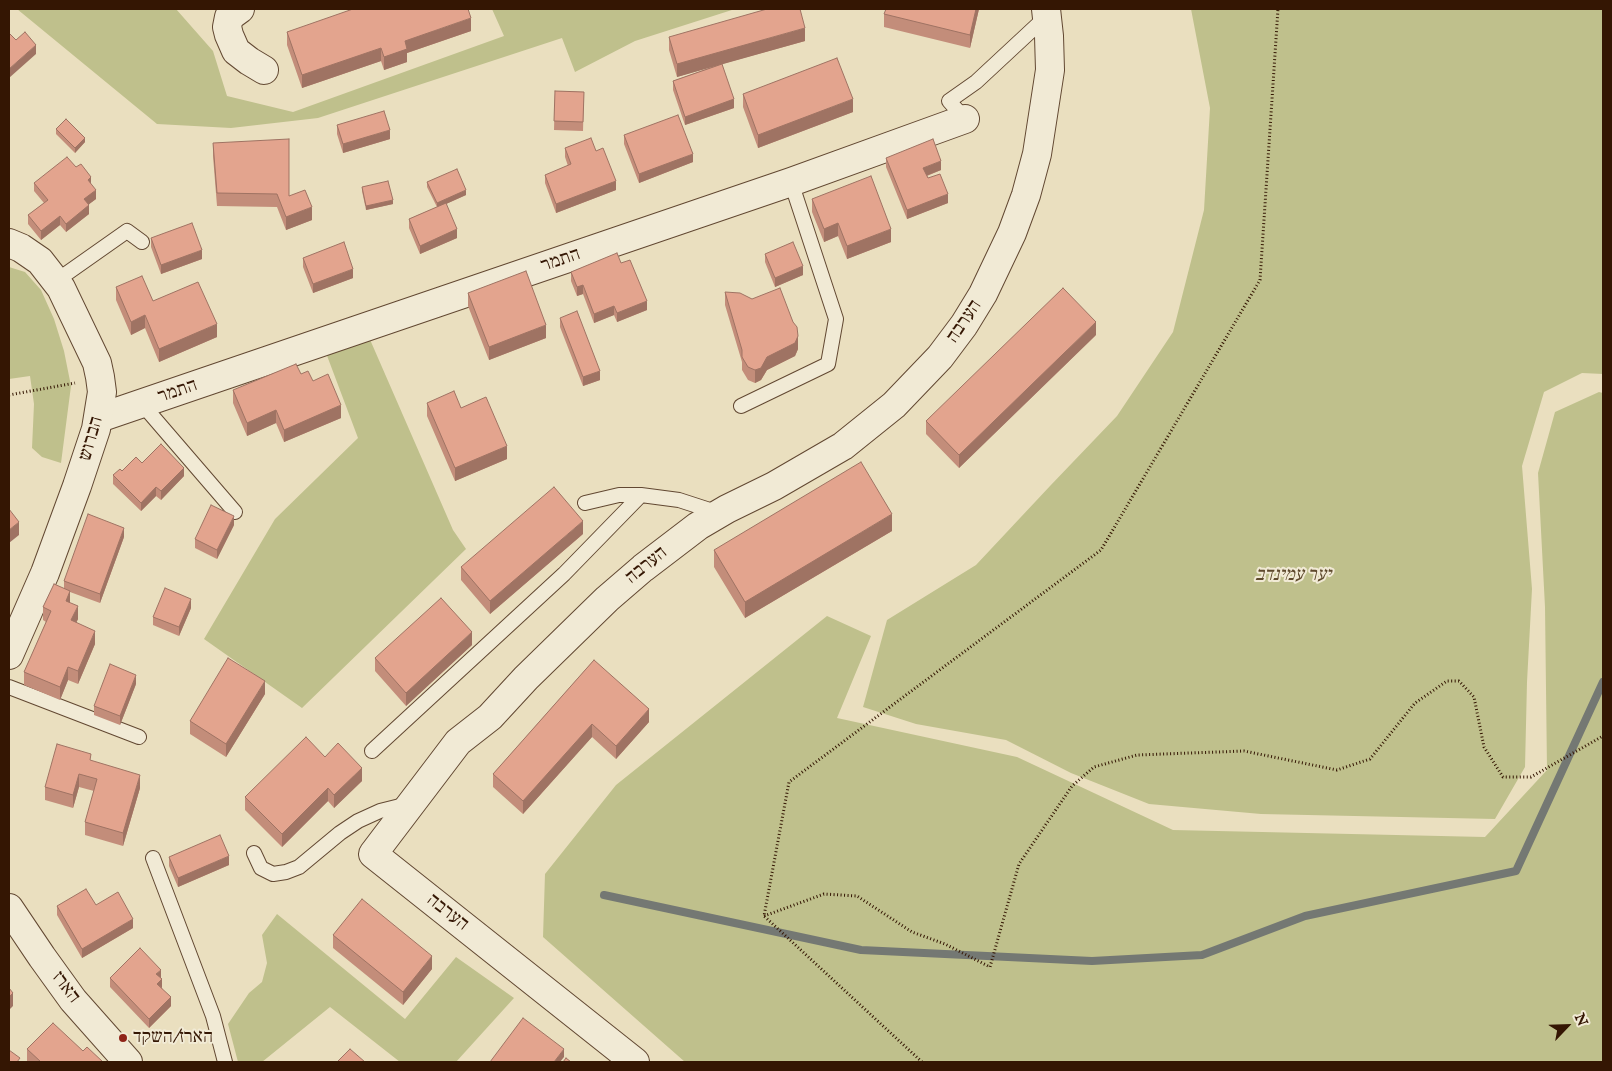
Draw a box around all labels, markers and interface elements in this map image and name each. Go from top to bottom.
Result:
street label: התמר [538,244,584,278]
street label: הערבה [942,296,988,348]
street label: התמר [155,375,201,409]
street label: הברוש [75,414,109,464]
street label: הערבה [621,542,673,590]
park label: יער עמינדב [1255,565,1331,587]
street label: הערבה [421,889,473,937]
street label: הארז [46,968,84,1008]
north arrow [1542,1001,1592,1051]
text: N [1570,1011,1591,1029]
place label: הארז/השקד [133,1027,213,1049]
marker: הארז/השקד [117,1032,129,1044]

